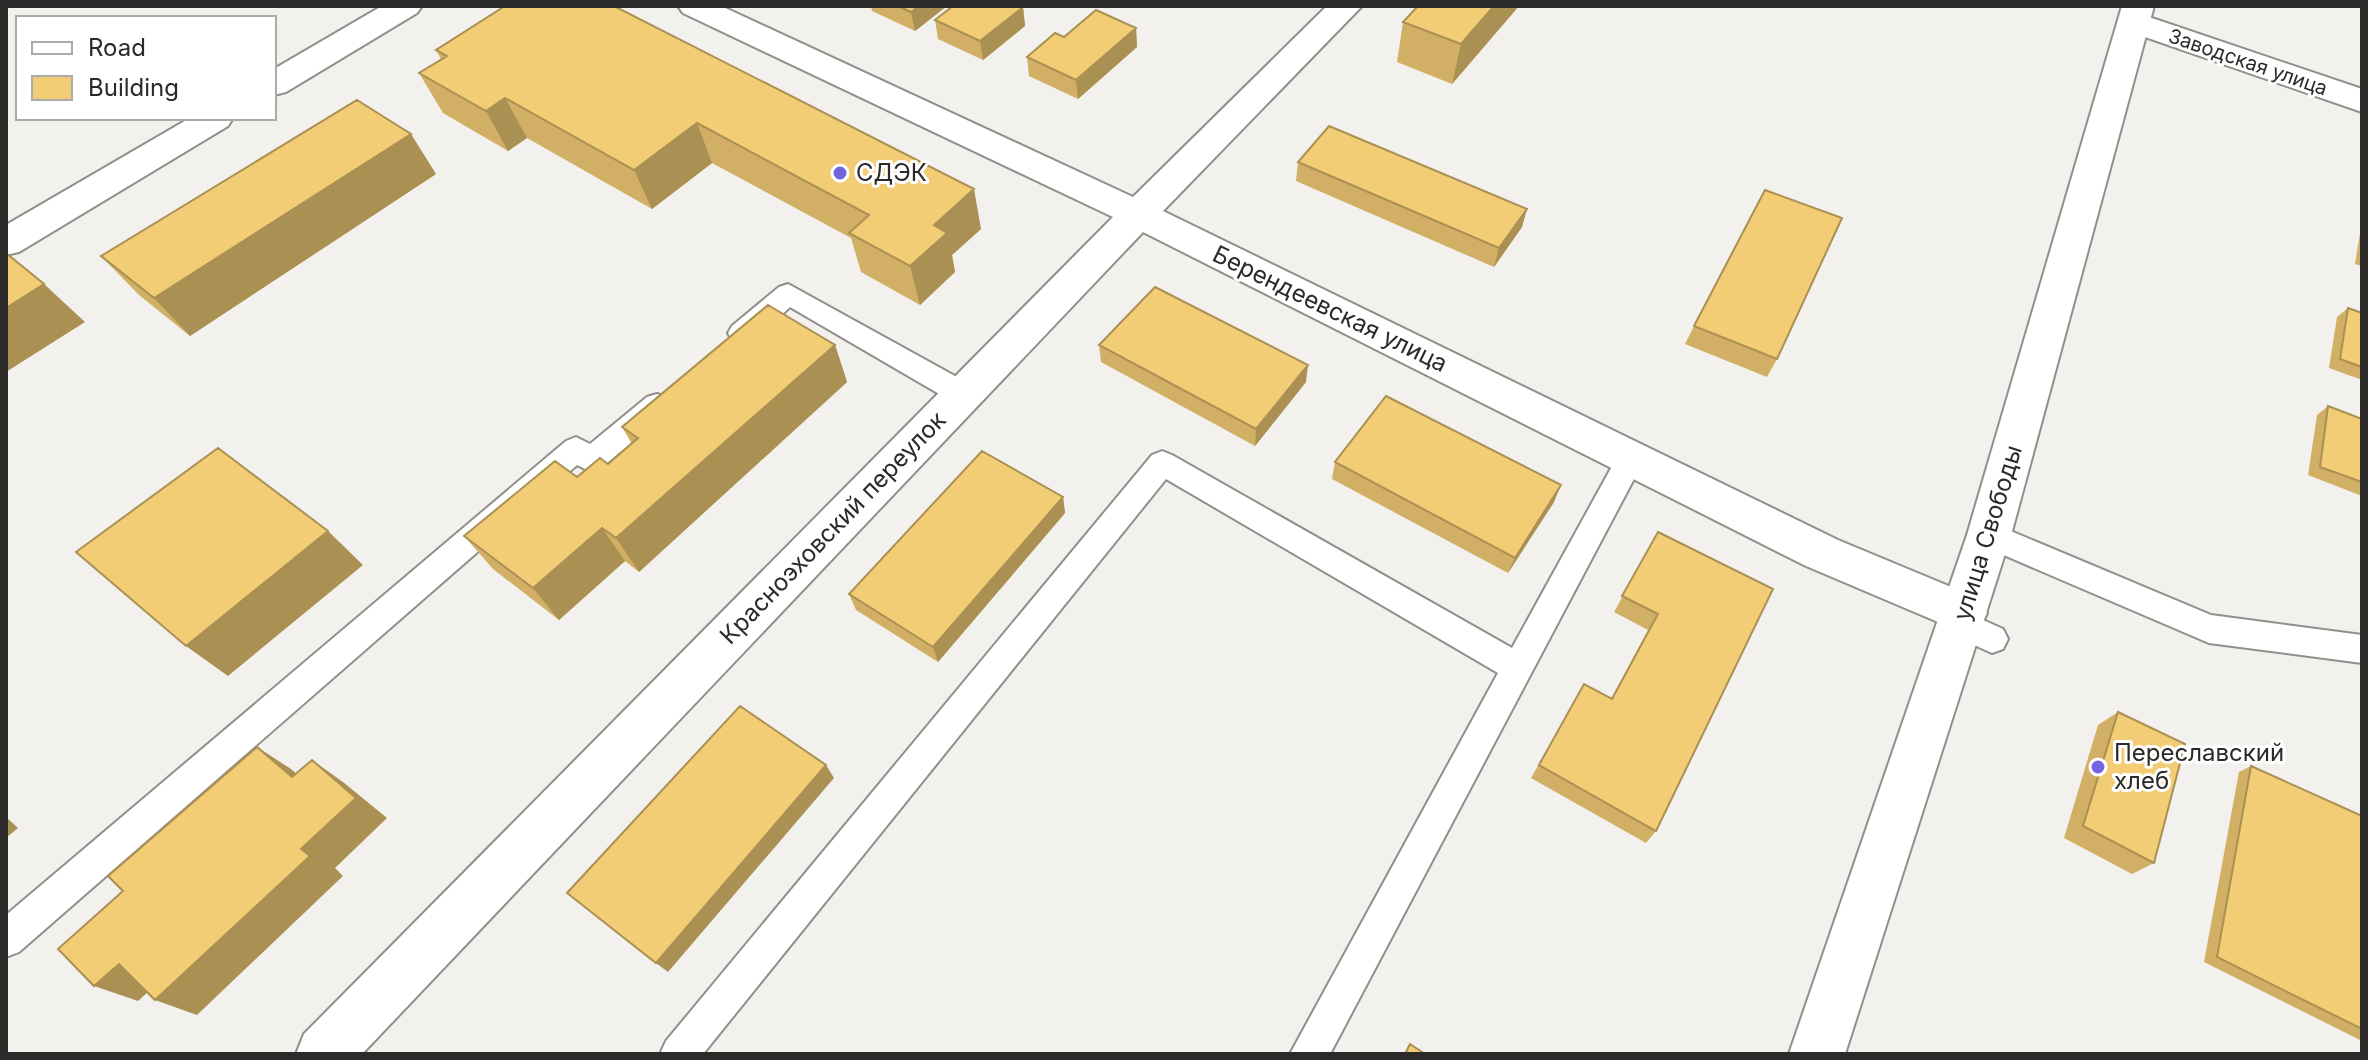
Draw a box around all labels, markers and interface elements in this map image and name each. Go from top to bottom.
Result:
legend [16,16,276,120]
street label: Заводская улица [2165,24,2331,100]
text: Road [88,33,146,62]
text: Building [88,73,179,102]
place label: СДЭК [856,158,927,187]
marker: СДЭК [831,164,849,182]
street label: Берендеевская улица [1208,239,1452,378]
street label: Красноэховский переулок [714,405,951,650]
street label: улица Свободы [1947,442,2028,624]
place label: Переславский хлеб [2114,738,2284,795]
marker: Переславский хлеб [2089,758,2107,776]

